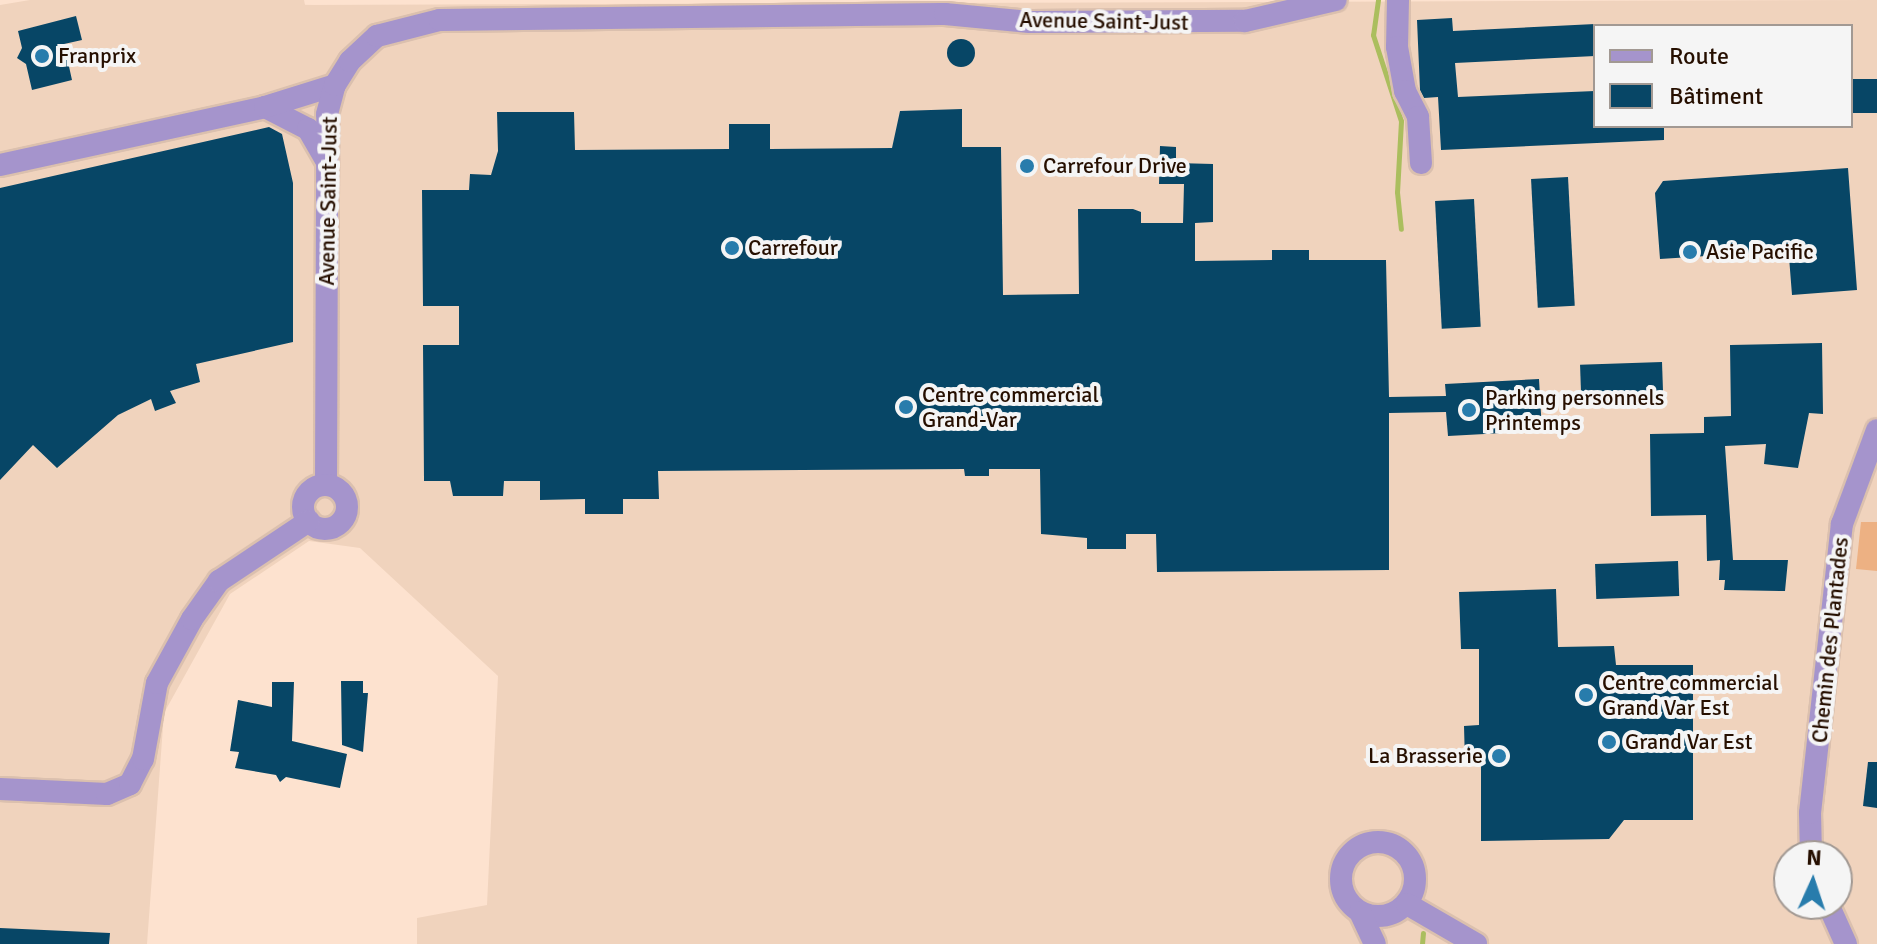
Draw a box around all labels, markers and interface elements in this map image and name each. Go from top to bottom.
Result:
street label: Avenue Saint-Just [1019,6,1189,36]
legend [1593,24,1853,128]
text: Route [1669,41,1729,71]
place label: Franprix [58,43,136,69]
marker: Franprix [33,47,51,65]
text: Bâtiment [1669,81,1763,111]
street label: Avenue Saint-Just [313,116,343,286]
place label: Carrefour Drive [1043,153,1187,179]
marker: Carrefour Drive [1018,157,1036,175]
place label: Carrefour [748,235,838,261]
marker: Carrefour [723,239,741,257]
place label: Asie Pacific [1706,239,1814,265]
marker: Asie Pacific [1681,243,1699,261]
place label: Centre commercial Grand-Var [922,381,1099,432]
place label: Parking personnels Printemps [1485,384,1664,436]
marker: Centre commercial Grand-Var [897,398,915,416]
marker: Parking personnels Printemps [1460,401,1478,419]
street label: Chemin des Plantades [1806,536,1854,744]
place label: Centre commercial Grand Var Est [1602,669,1779,720]
marker: Centre commercial Grand Var Est [1577,686,1595,704]
place label: Grand Var Est [1625,729,1752,755]
marker: Grand Var Est [1600,733,1618,751]
place label: La Brasserie [1368,743,1483,769]
marker: La Brasserie [1490,747,1508,765]
north arrow [1773,840,1853,920]
text: N [1806,844,1823,871]

